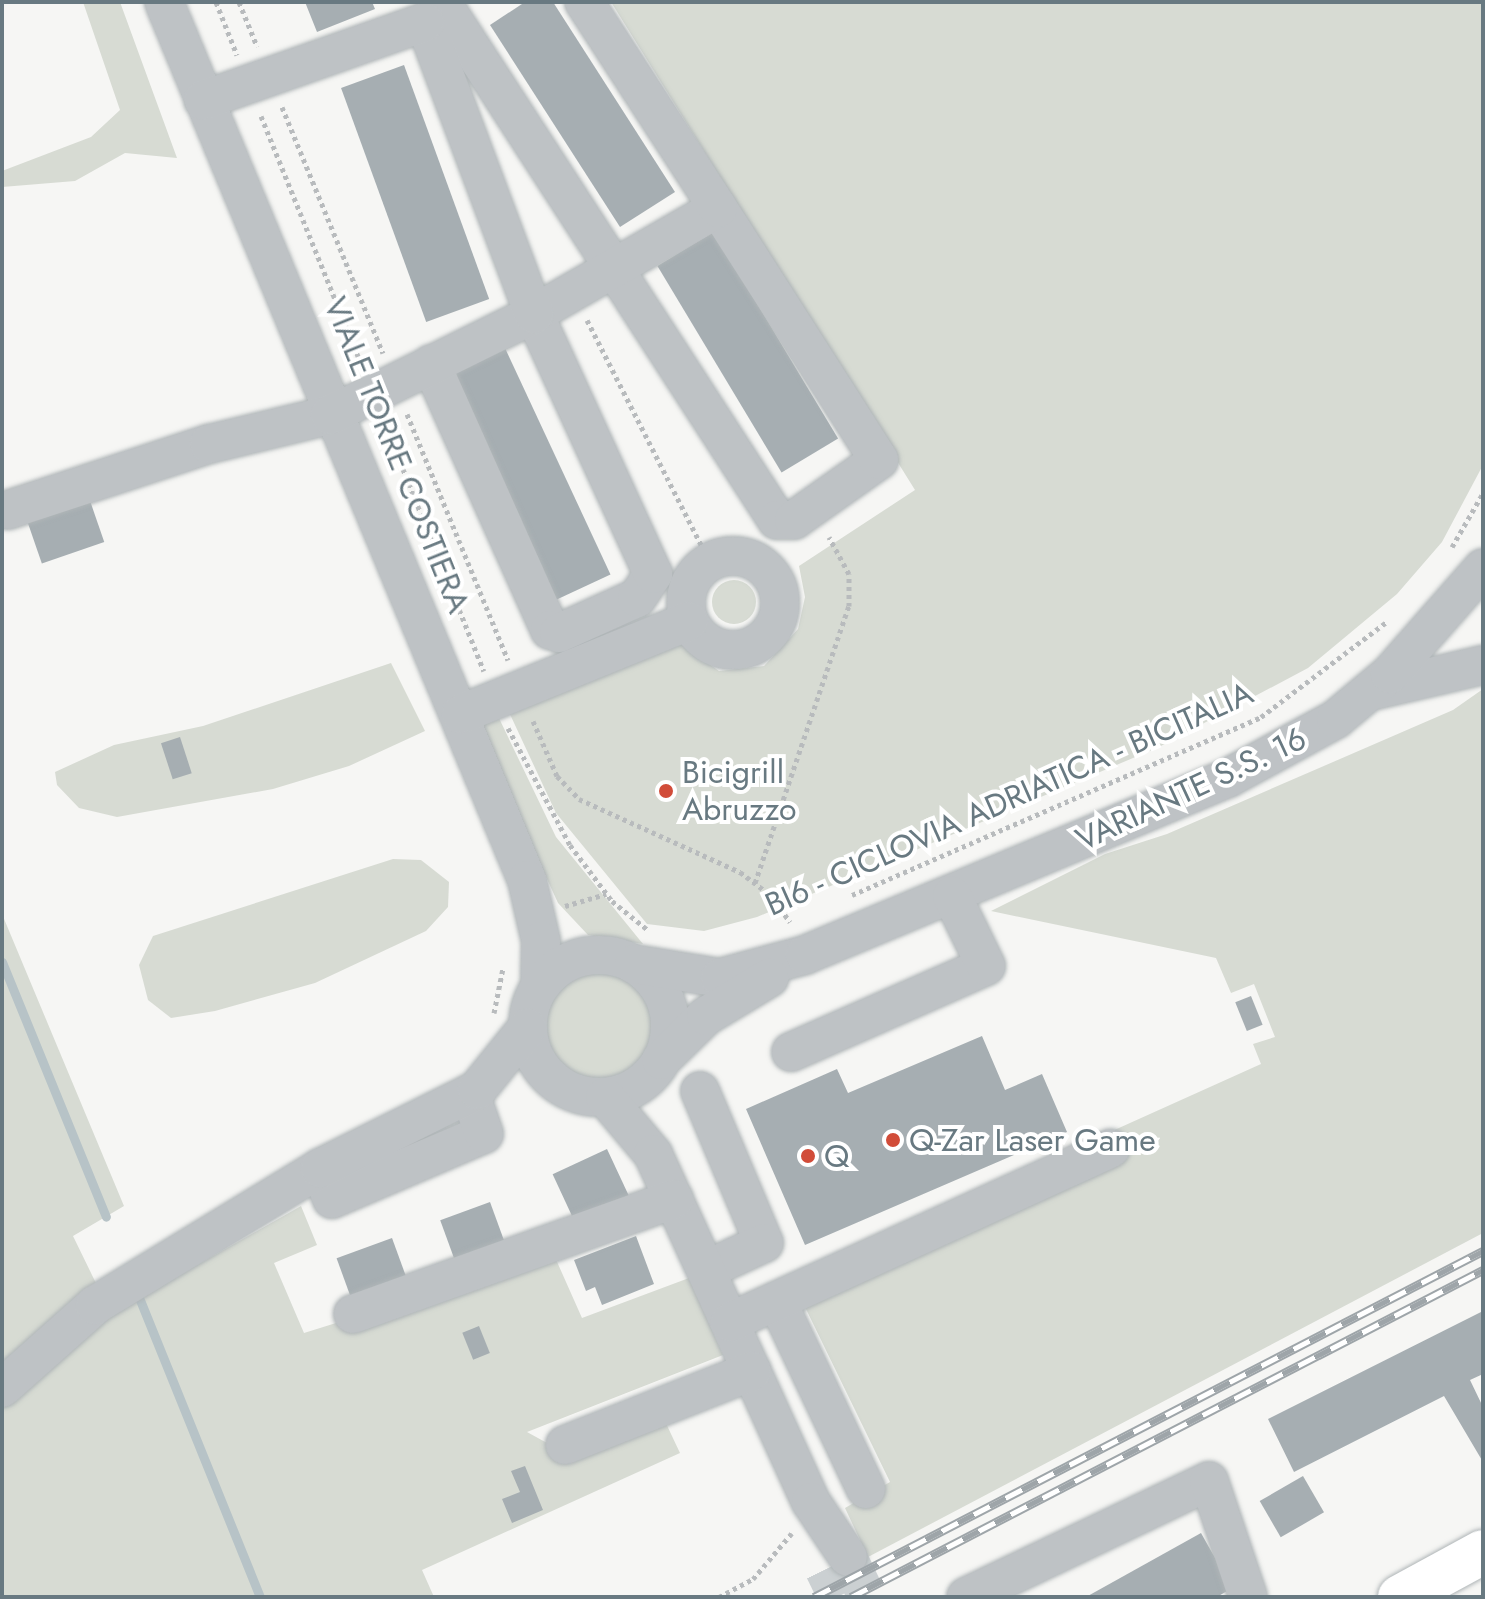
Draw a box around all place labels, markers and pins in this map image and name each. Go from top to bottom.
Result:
place label: Bicigrill Abruzzo [682,754,797,829]
marker: Bicigrill Abruzzo [657,782,675,800]
place label: Q-Zar Laser Game [909,1121,1156,1159]
marker: Q-Zar Laser Game [884,1131,902,1149]
place label: Q [824,1137,849,1175]
marker: Q [799,1147,817,1165]

